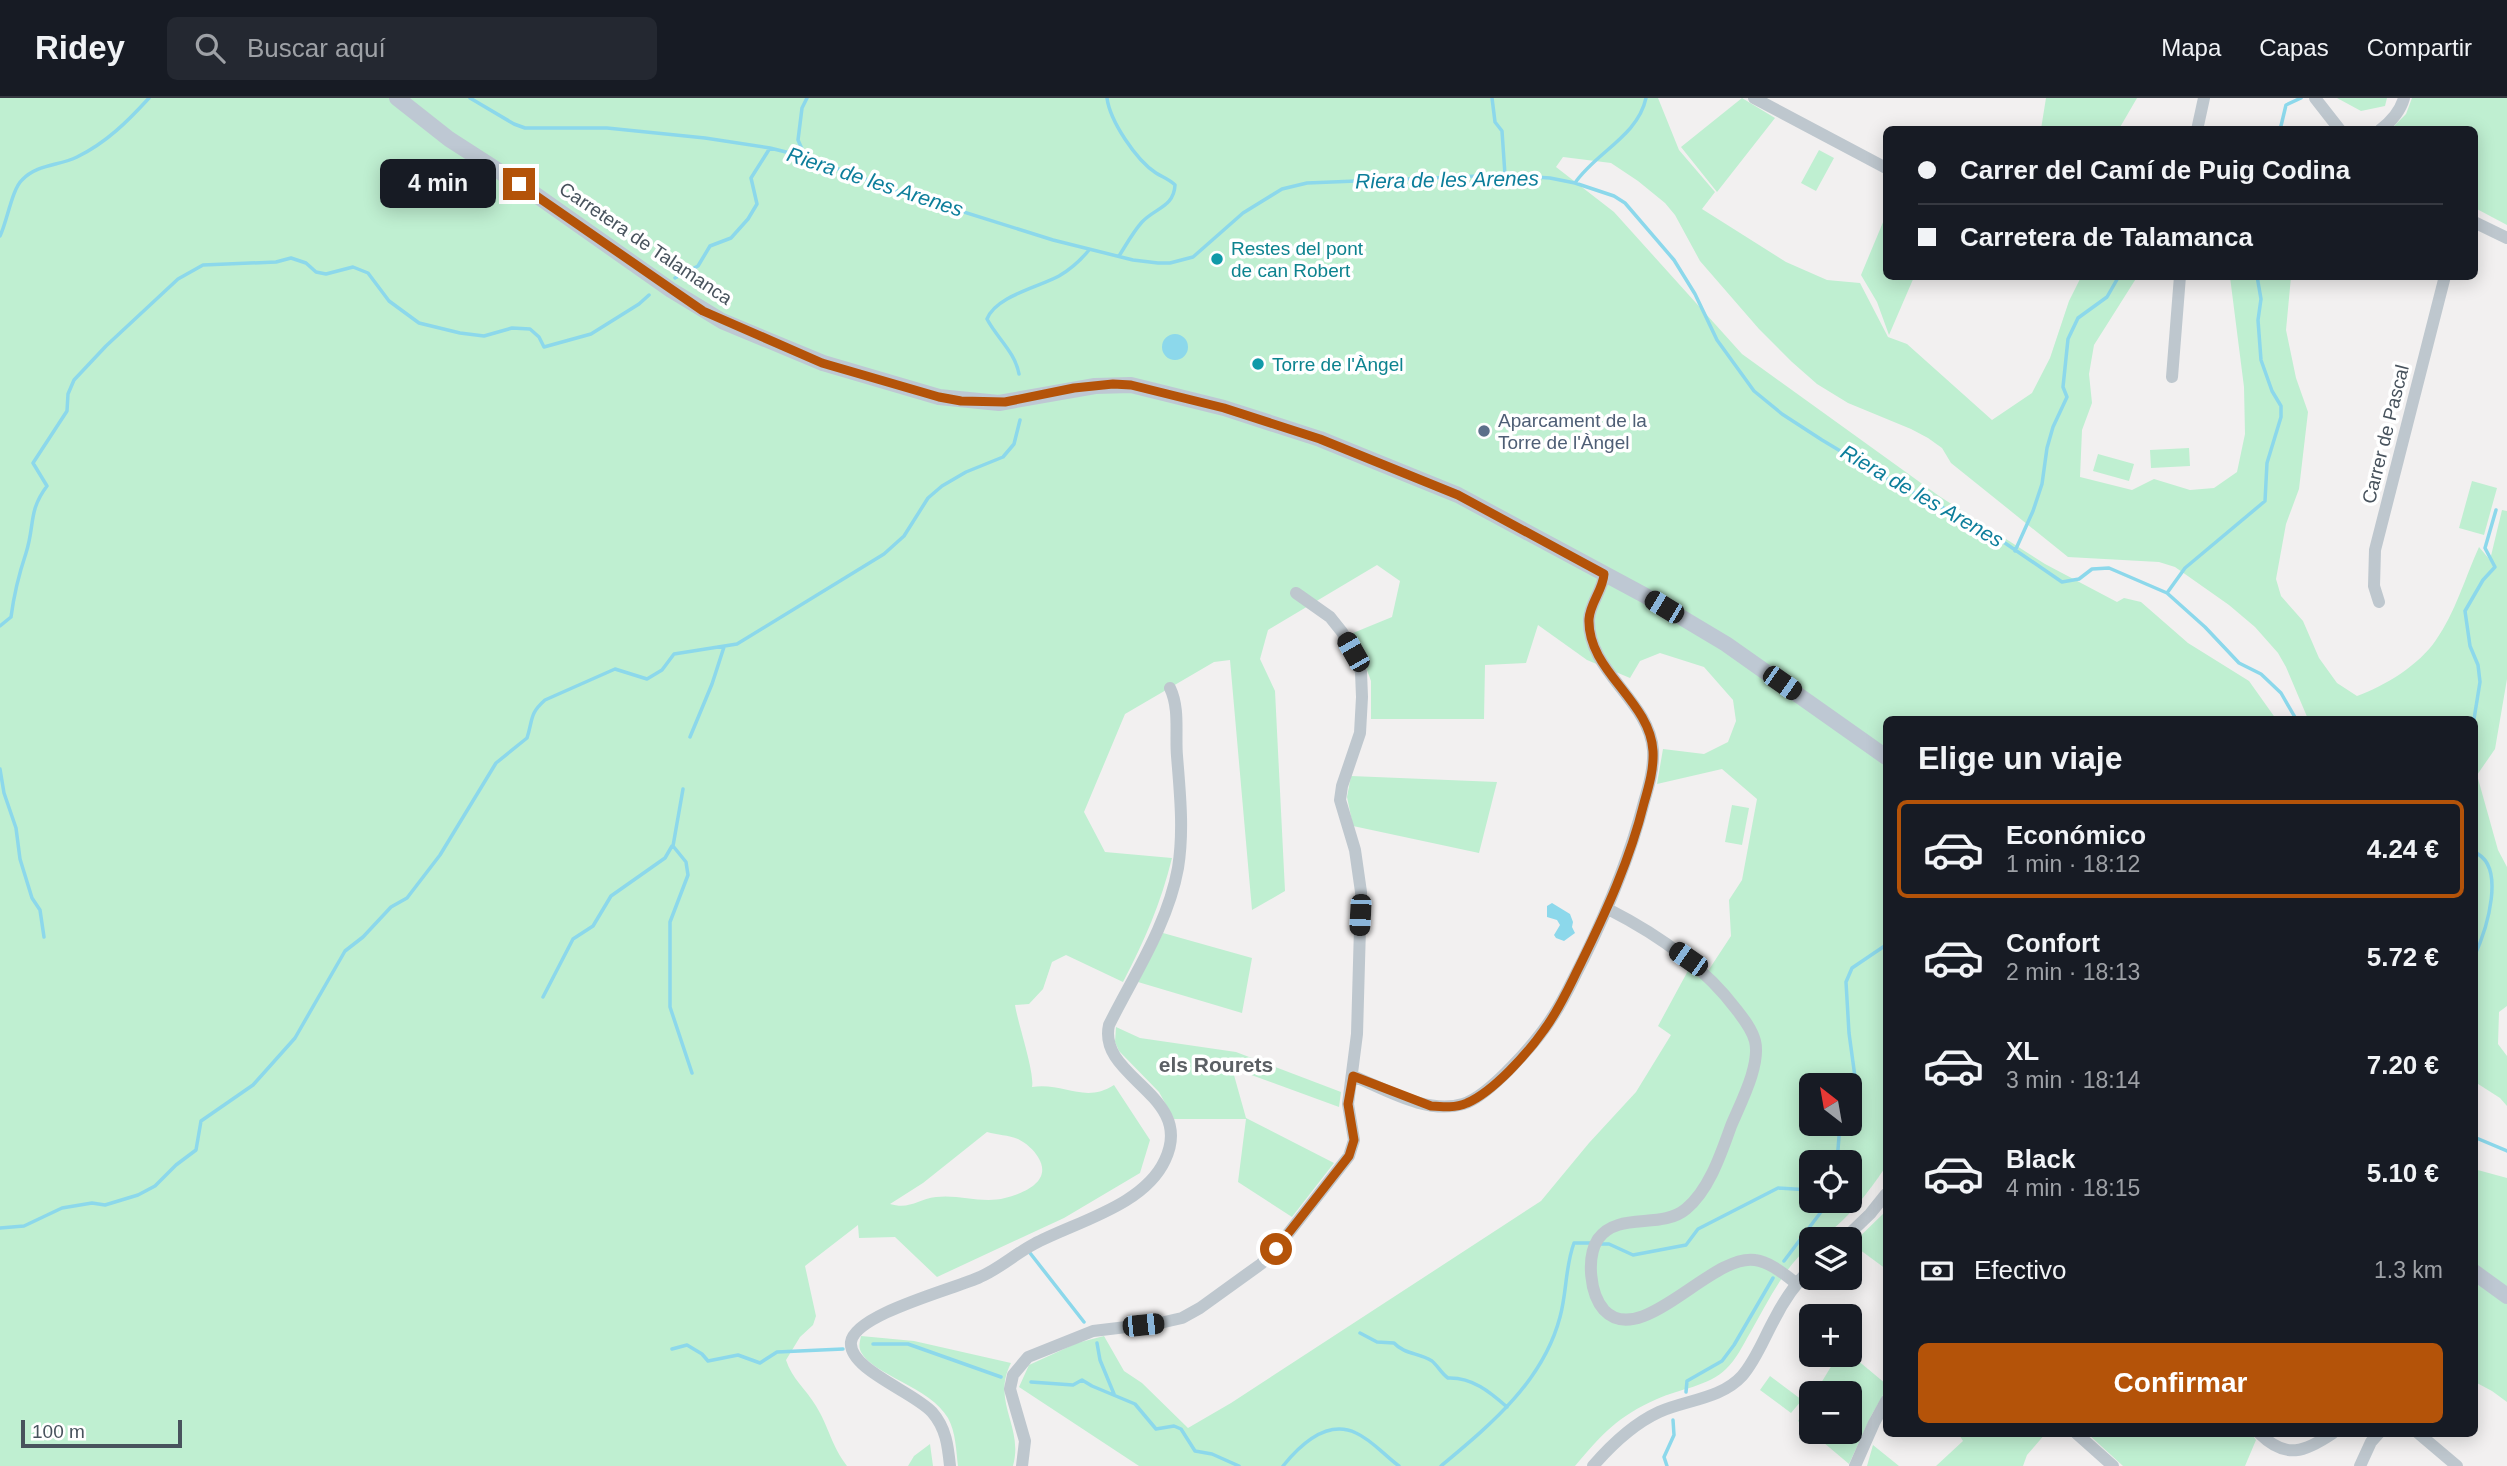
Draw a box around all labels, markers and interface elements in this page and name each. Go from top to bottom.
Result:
search box [167,17,657,80]
text: Ridey [35,29,125,66]
icon: search [191,29,229,67]
text: Buscar aquí [247,33,386,63]
text: Mapa [2161,34,2221,61]
text: Capas [2259,34,2329,61]
text: Compartir [2367,34,2472,61]
water label: Riera de les Arenes [784,142,967,221]
text: Carrer del Camí de Puig Codina [1960,155,2350,185]
callout: 4 min [379,160,494,208]
water label: Riera de les Arenes [1355,166,1539,193]
route end [503,168,535,200]
text: 4 min [408,170,468,196]
street label: Carretera de Talamanca [556,178,736,309]
text: Carretera de Talamanca [1960,222,2253,252]
place label: Restes del pont de can Robert [1231,238,1364,281]
marker: Restes del pont de can Robert [1209,251,1225,267]
place label: Torre de l'Àngel [1272,354,1403,375]
marker: Torre de l'Àngel [1250,356,1266,372]
street label: Carrer de Pascal [2358,362,2413,506]
place label: Aparcament de la Torre de l'Àngel [1498,410,1647,453]
marker: Aparcament de la Torre de l'Àngel [1476,423,1492,439]
water label: Riera de les Arenes [1837,440,2008,552]
car [1641,587,1688,627]
car [1334,629,1373,675]
car [1759,662,1806,704]
text: Elige un viaje [1918,740,2123,776]
icon: car [1922,818,1985,881]
text: Económico [2006,820,2146,850]
text: 4.24 € [2367,834,2439,864]
text: 1 min · 18:12 [2006,851,2140,877]
car [1349,893,1372,937]
icon: car [1922,926,1985,989]
text: Confort [2006,928,2100,958]
car [1665,938,1712,980]
text: 5.72 € [2367,942,2439,972]
text: 2 min · 18:13 [2006,959,2140,985]
icon: car [1922,1034,1985,1097]
text: XL [2006,1036,2039,1066]
text: 7.20 € [2367,1050,2439,1080]
district label: els Rourets [1159,1053,1273,1076]
text: 3 min · 18:14 [2006,1067,2140,1093]
north arrow [1799,1073,1862,1136]
map controls [1799,1073,1862,1444]
icon: car [1922,1142,1985,1205]
text: Black [2006,1144,2075,1174]
button: locate [1799,1150,1862,1213]
text: 5.10 € [2367,1158,2439,1188]
text: 4 min · 18:15 [2006,1175,2140,1201]
button: layers [1799,1227,1862,1290]
route start [1260,1233,1292,1265]
icon: cash [1918,1252,1956,1290]
text: Efectivo [1974,1255,2067,1285]
text: 1.3 km [2374,1257,2443,1283]
button: + [1799,1304,1862,1367]
car [1122,1312,1165,1338]
button: Confirmar [1918,1343,2443,1423]
button: − [1799,1381,1862,1444]
scale bar [21,1417,182,1449]
text: 100 m [32,1421,85,1442]

